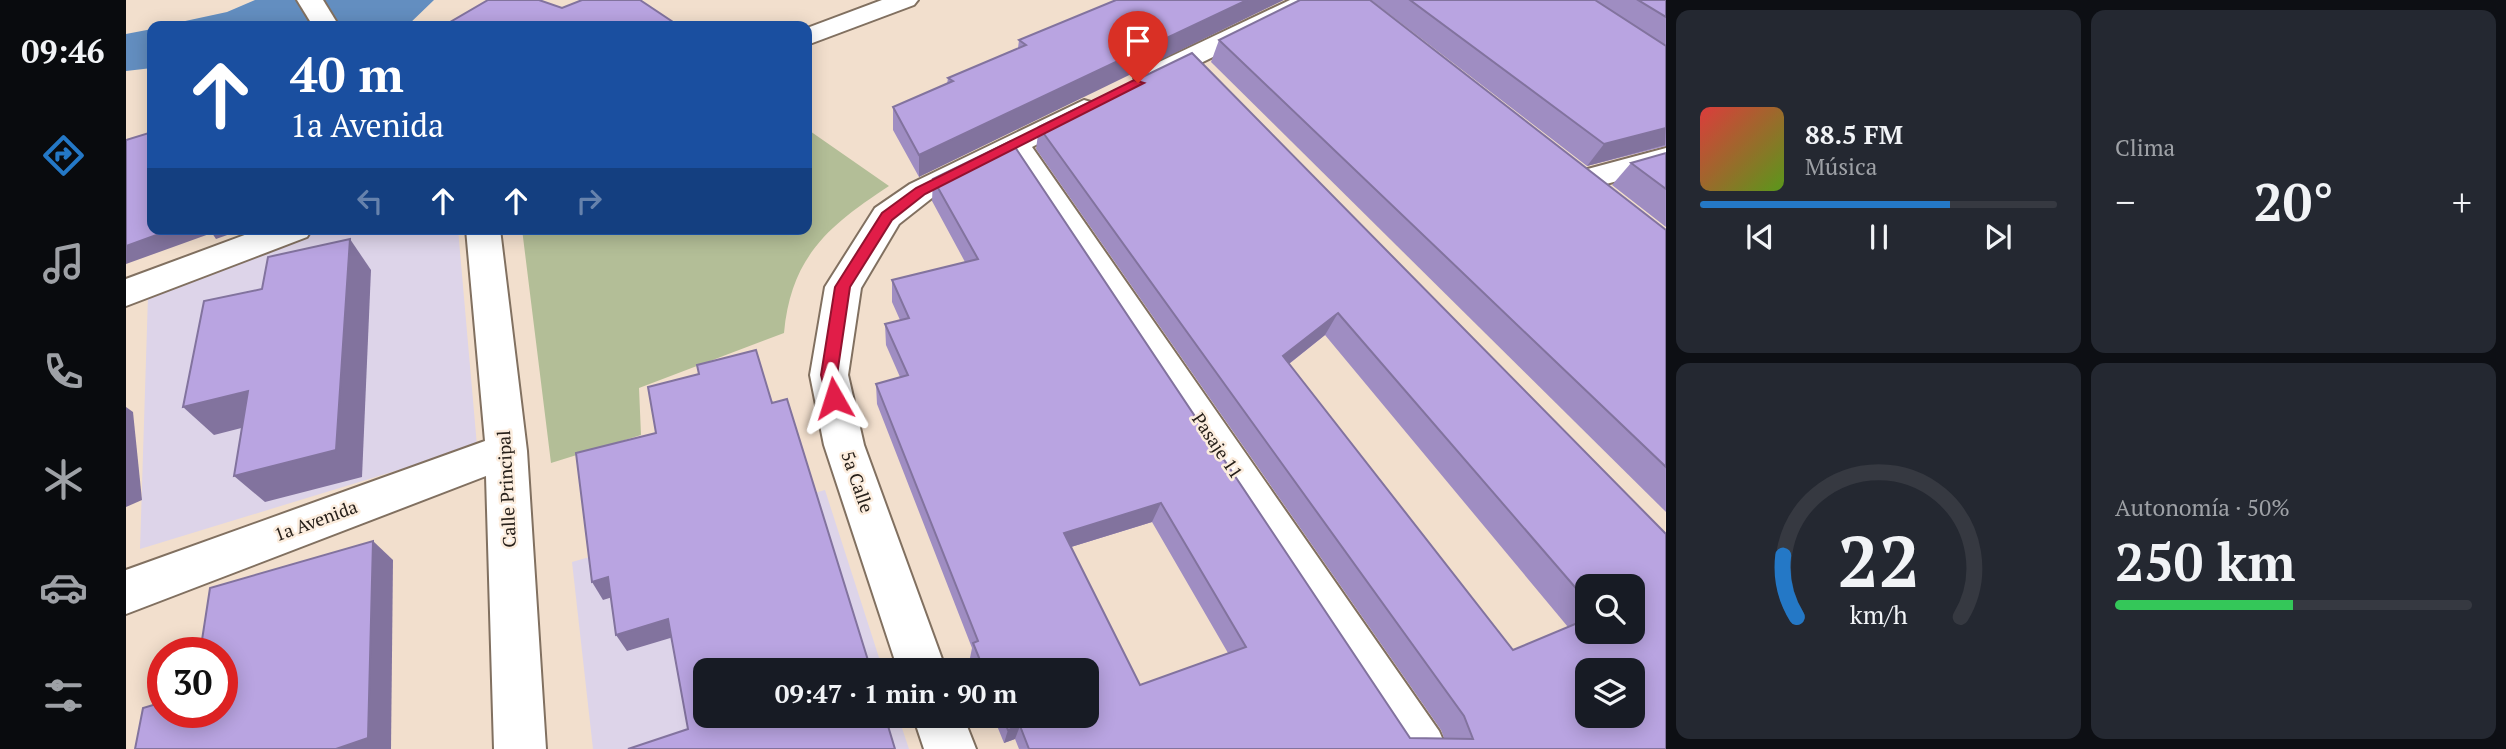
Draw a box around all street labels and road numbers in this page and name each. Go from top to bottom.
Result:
street label: Pasaje 11 [1187,408,1249,483]
street label: Calle Principal [491,430,521,548]
street label: 5a Calle [836,448,880,516]
street label: 1a Avenida [271,494,361,546]

